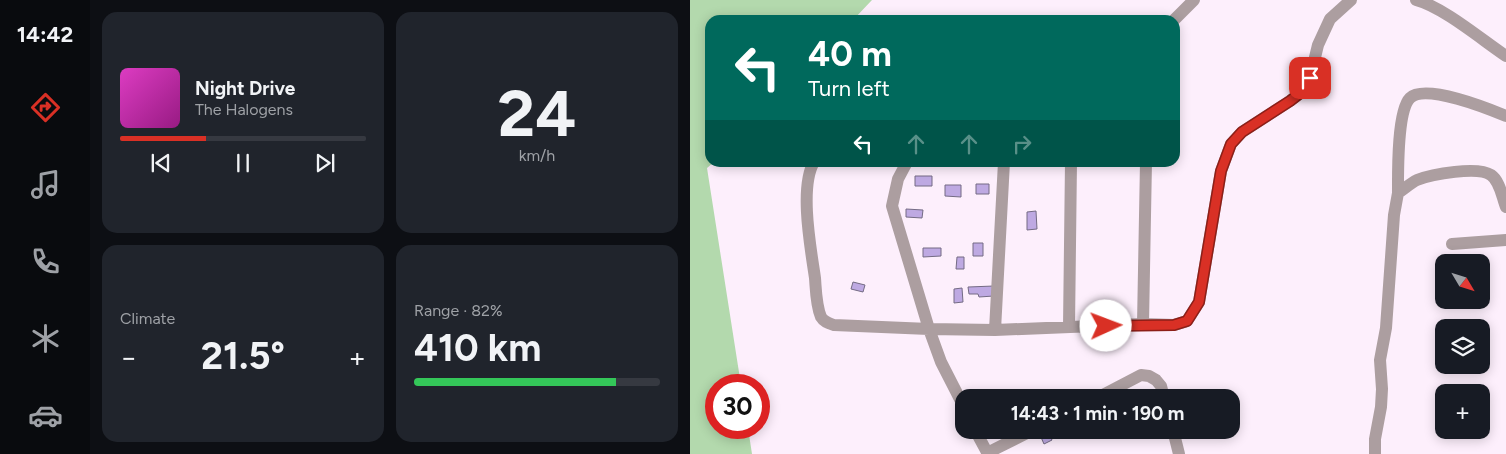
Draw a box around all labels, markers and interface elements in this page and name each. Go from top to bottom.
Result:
text: 14:42 [17,21,73,48]
text: 40 m [808,33,892,75]
icon: left [725,35,790,100]
pin [1289,57,1331,99]
icon: arrive [1296,64,1324,92]
text: 24 [498,74,576,152]
text: Turn left [808,75,890,102]
text: Night Drive [195,77,295,100]
icon: directions [28,90,63,125]
text: The Halogens [195,100,293,119]
icon: left [849,130,877,158]
icon: ahead [902,130,930,158]
icon: ahead [955,130,983,158]
icon: right [1008,130,1036,158]
text: km/h [519,146,555,165]
icon: previous [147,149,175,177]
icon: pause [229,149,257,177]
icon: next [311,149,339,177]
icon: music [28,167,63,202]
icon: phone [28,244,63,279]
north arrow [1435,254,1490,309]
map controls [1435,254,1490,439]
position arrow [1079,299,1131,351]
text: Range · 82% [414,301,503,320]
text: Climate [120,309,175,328]
button: layers [1435,319,1490,374]
icon: climate [28,321,63,356]
text: 410 km [414,325,541,371]
text: 21.5° [201,333,285,379]
text: − [120,340,137,374]
text: + [349,340,366,374]
speed limit sign: 30 [705,374,770,439]
button: + [1435,384,1490,439]
icon: car [28,398,63,433]
text: 14:43 · 1 min · 190 m [1011,402,1184,425]

